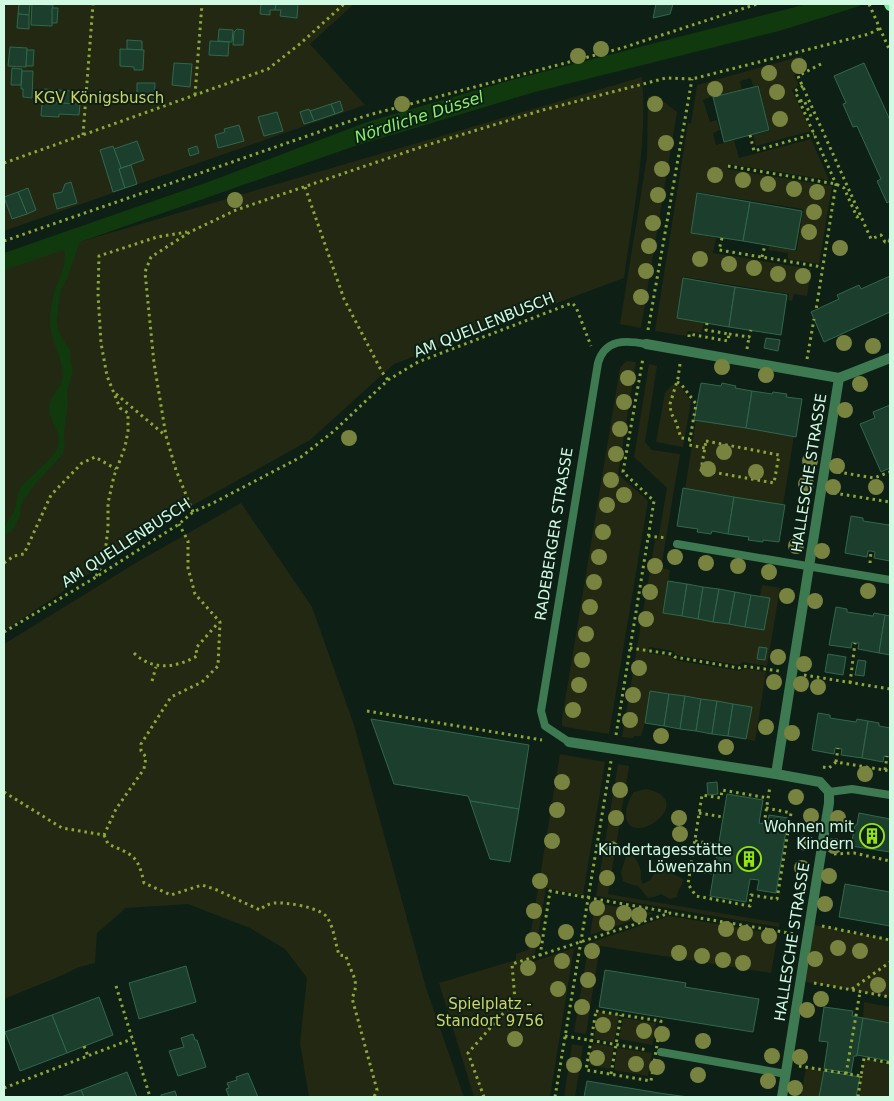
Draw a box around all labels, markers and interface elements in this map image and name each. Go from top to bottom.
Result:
water label: Nördliche Düssel [352,87,487,147]
park label: KGV Königsbusch [34,89,164,107]
street label: AM QUELLENBUSCH [411,289,557,361]
street label: HALLESCHE STRASSE [788,392,830,554]
street label: RADEBERGER STRASSE [531,446,577,622]
street label: AM QUELLENBUSCH [58,495,194,591]
place label: Wohnen mit Kindern [764,818,854,853]
building icon: Wohnen mit Kindern [859,823,885,849]
place label: Kindertagesstätte Löwenzahn [598,841,732,876]
building icon: Kindertagesstätte Löwenzahn [736,846,762,872]
street label: HALLESCHE STRASSE [771,861,813,1023]
park label: Spielplatz - Standort 9756 [436,995,544,1030]

